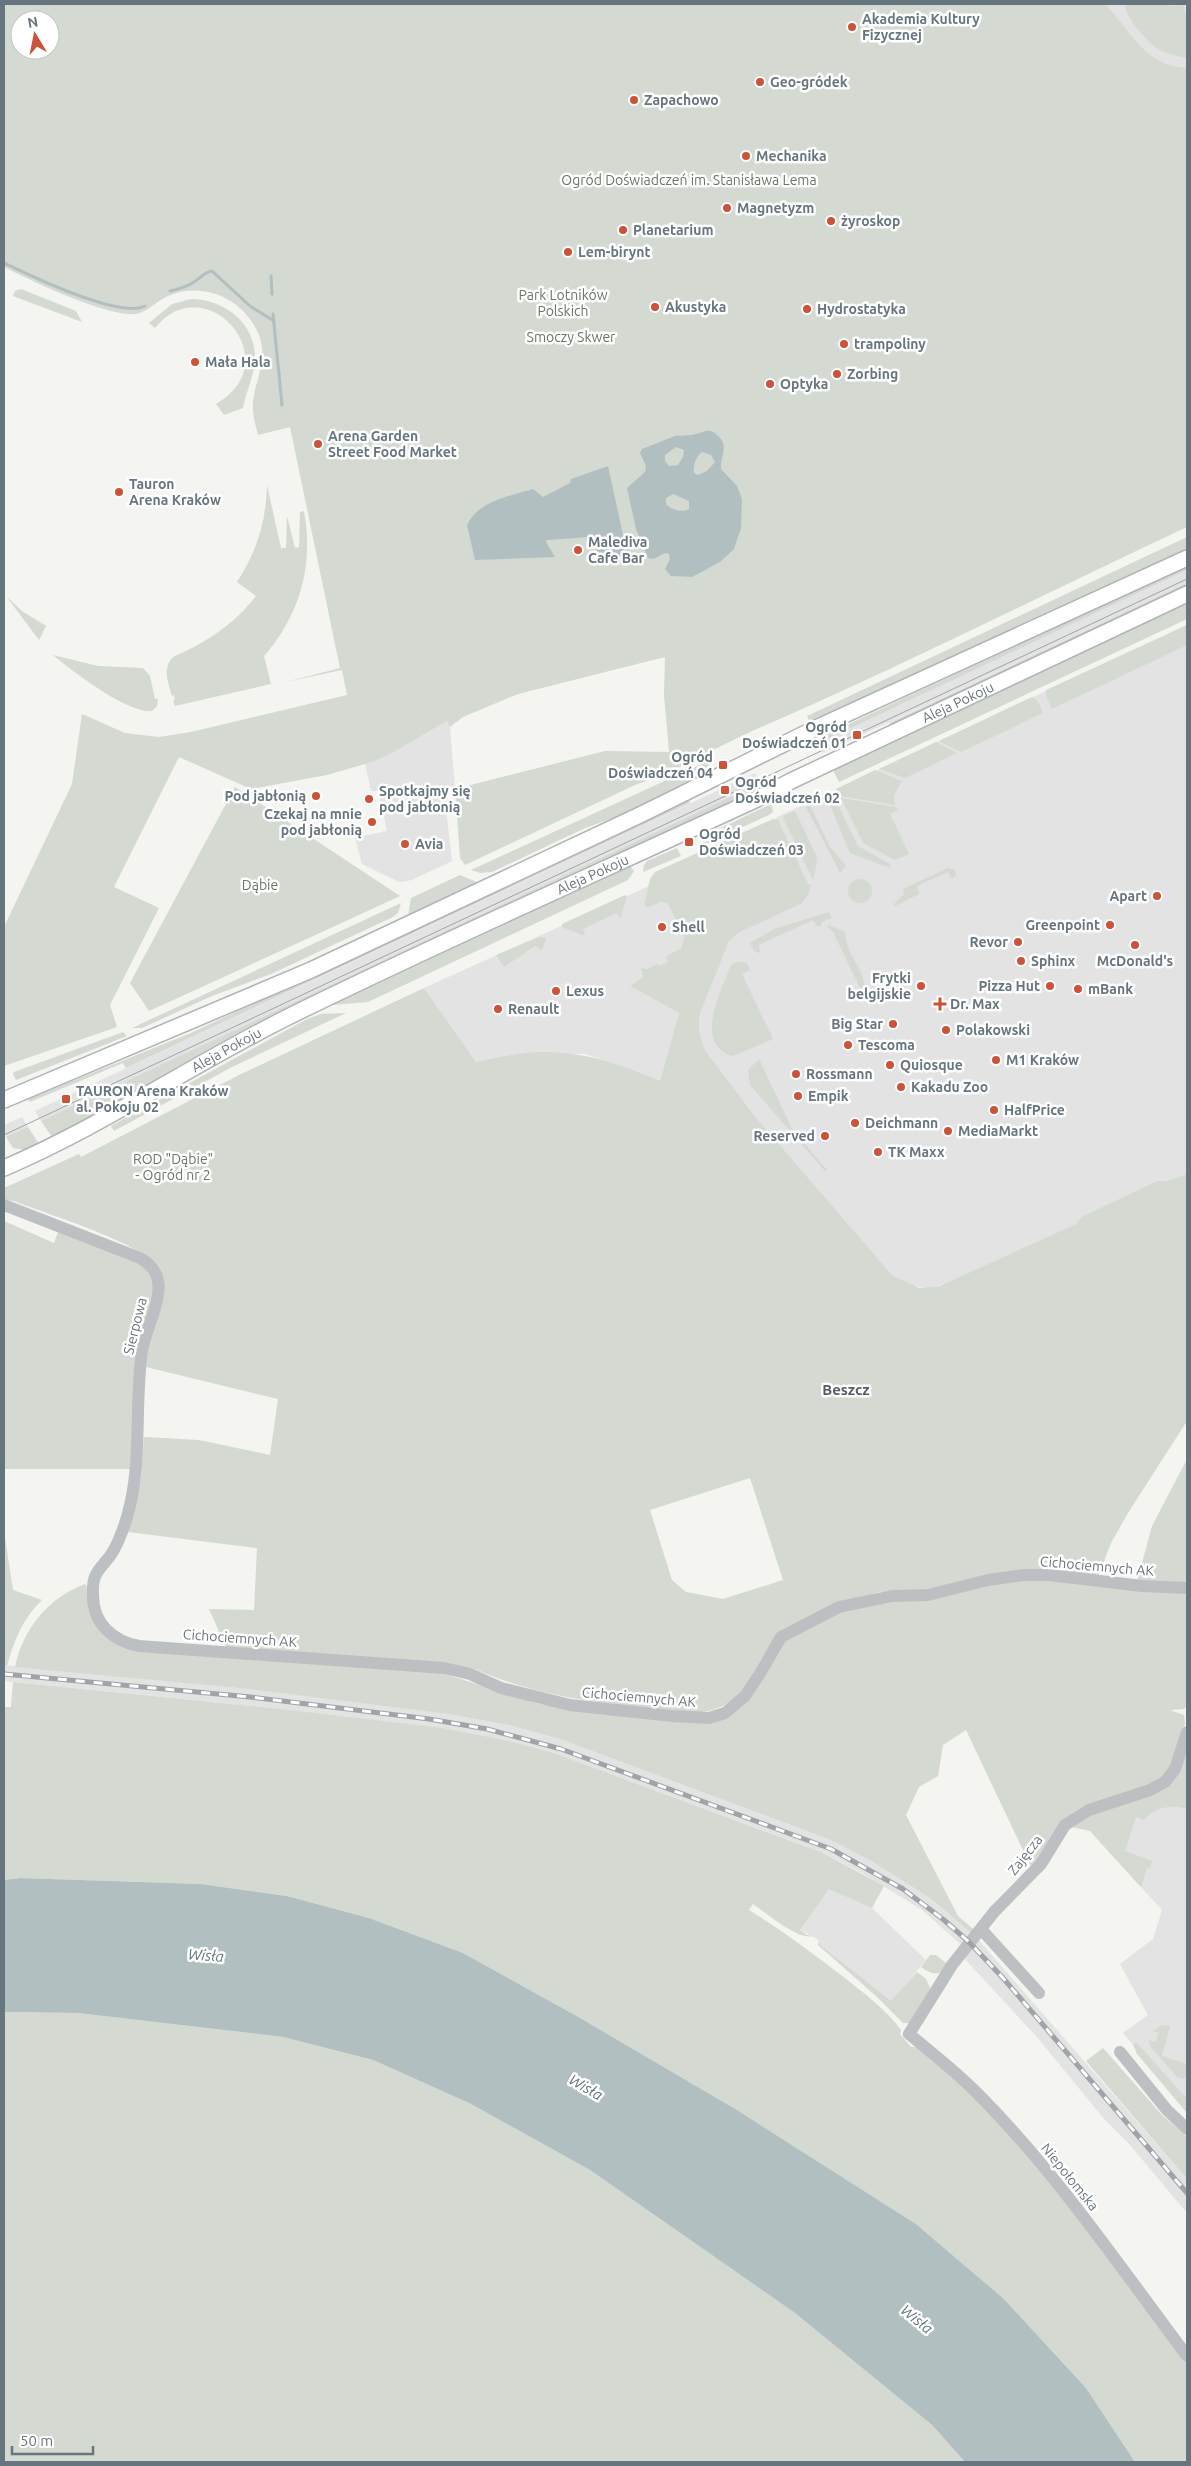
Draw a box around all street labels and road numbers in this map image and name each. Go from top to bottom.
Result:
street label: Aleja Pokoju [920,678,996,726]
street label: Aleja Pokoju [554,851,631,898]
street label: Aleja Pokoju [189,1024,264,1075]
street label: Sierpowa [120,1296,150,1356]
street label: Cichociemnych AK [1039,1553,1155,1579]
street label: Cichociemnych AK [182,1626,298,1650]
street label: Cichociemnych AK [581,1684,697,1710]
street label: Zajęcza [1004,1832,1046,1878]
street label: Niepołomska [1038,2140,1102,2214]

